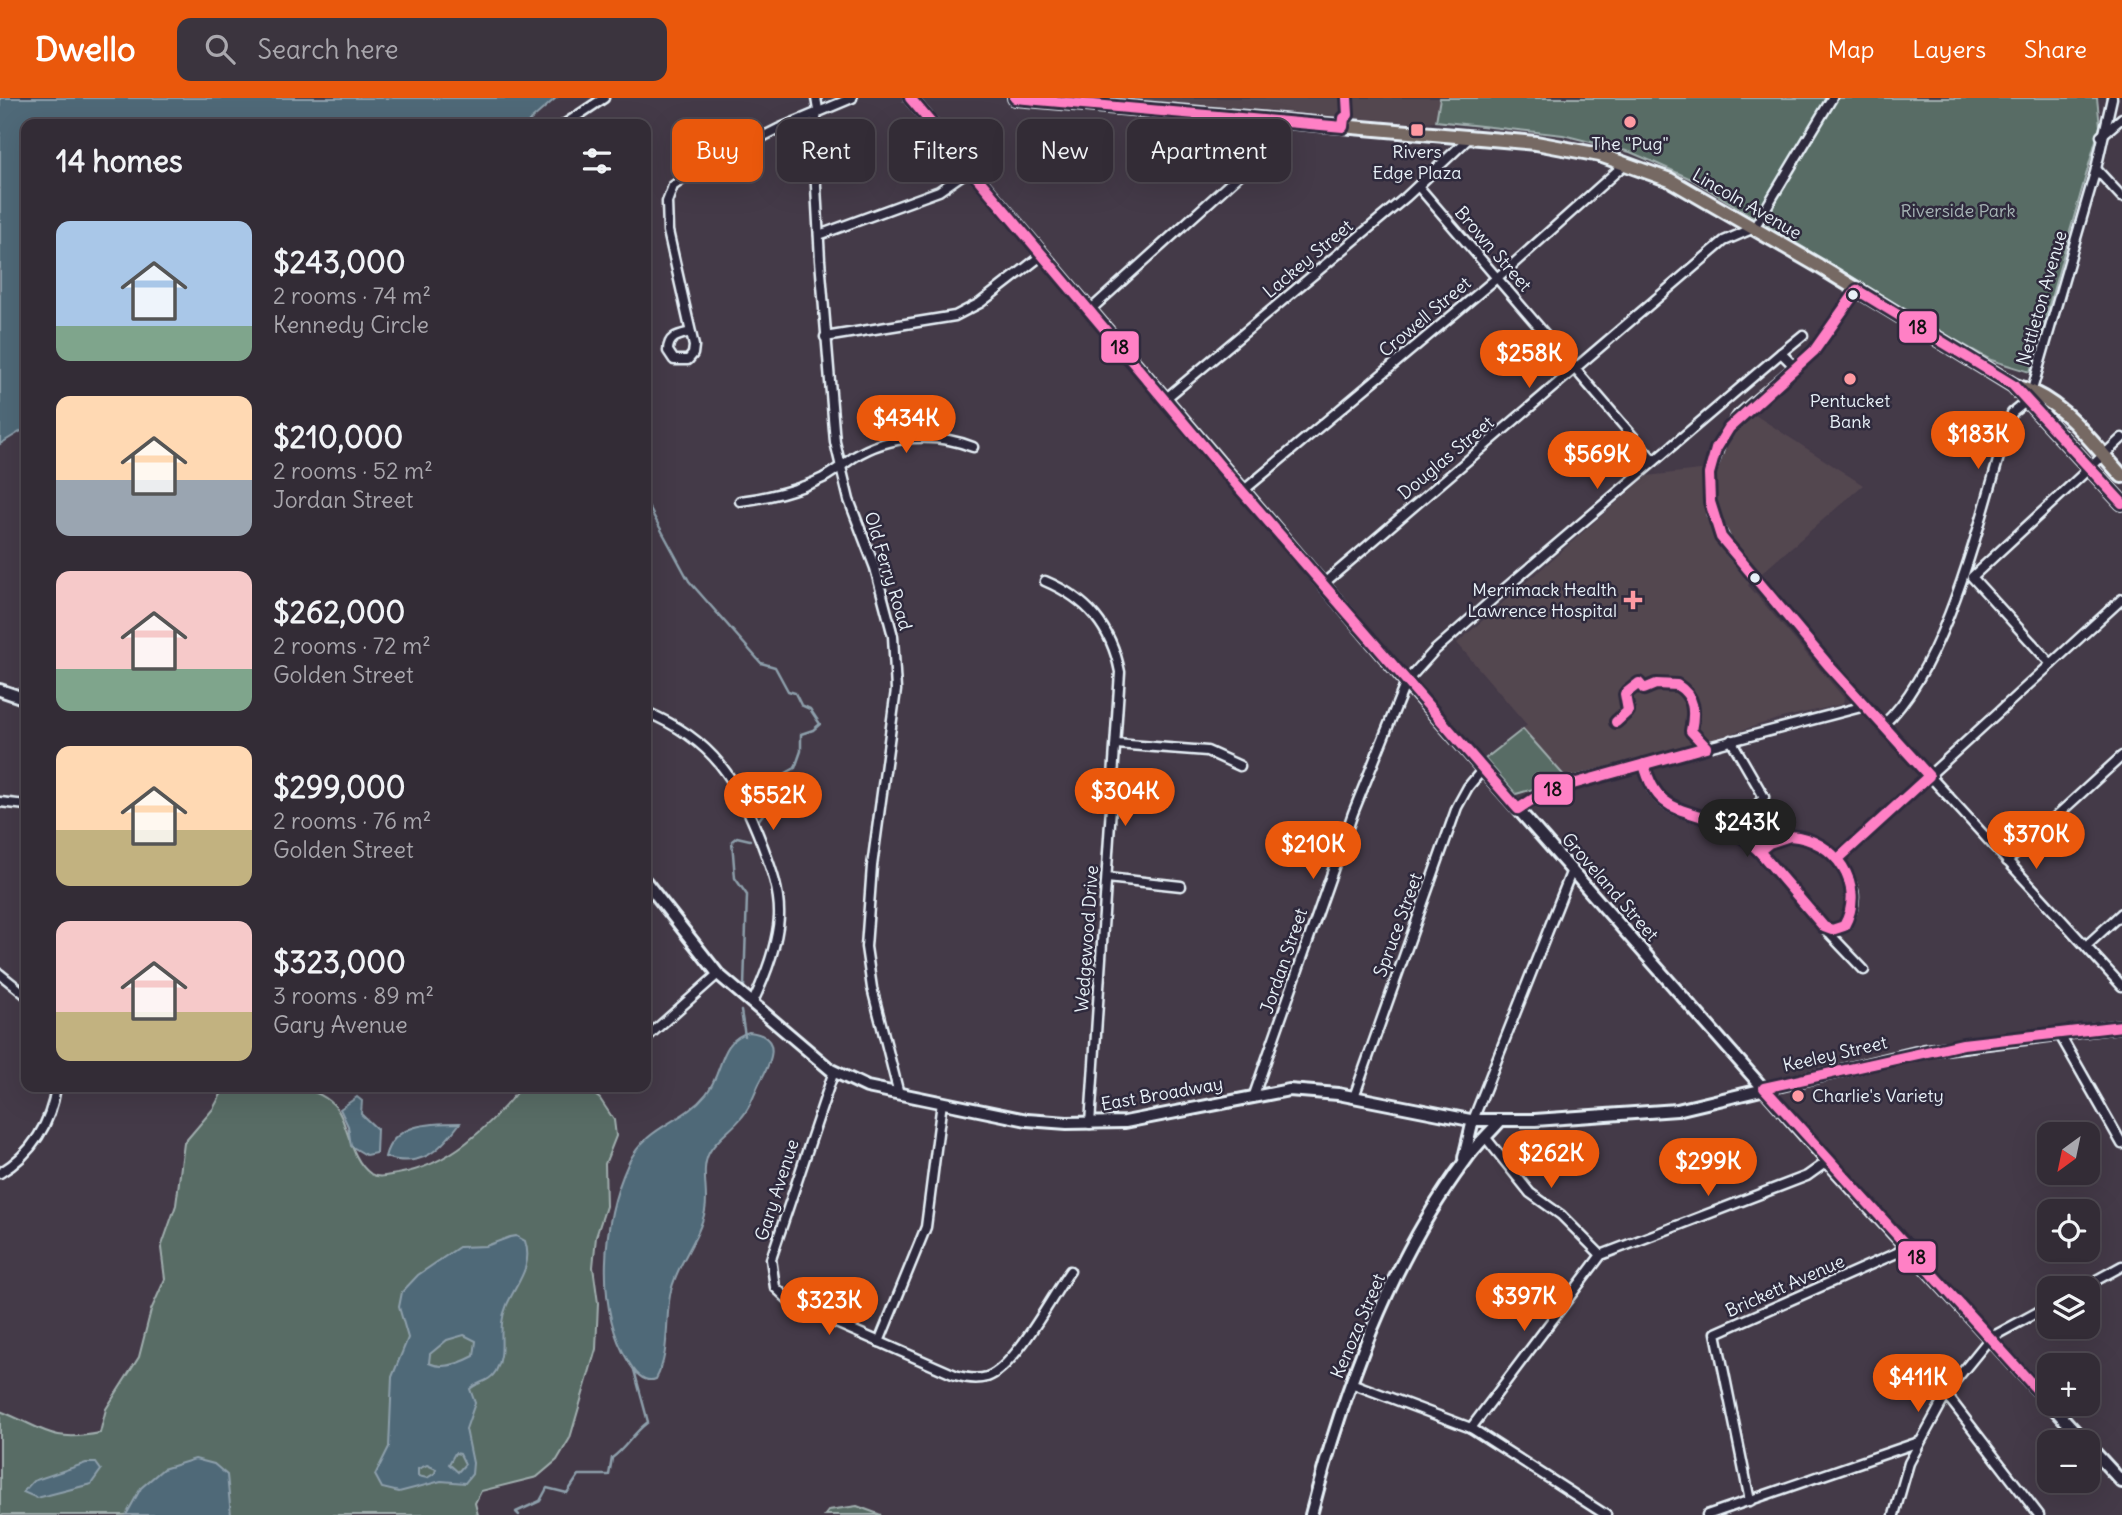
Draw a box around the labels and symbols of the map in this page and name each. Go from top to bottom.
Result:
marker: The "Pug" [1622,114,1638,130]
marker: Rivers Edge Plaza [1409,122,1425,138]
place label: The "Pug" [1591,132,1669,155]
place label: Rivers Edge Plaza [1373,140,1461,184]
street label: Lincoln Avenue [1688,163,1806,244]
park label: Riverside Park [1900,199,2016,222]
street label: Brown Street [1450,201,1537,296]
street label: Lackey Street [1258,214,1357,303]
street label: Nettleton Avenue [2011,228,2072,368]
street label: Crowell Street [1374,271,1475,362]
unlabelled marker [1846,288,1860,302]
line badge: 18 [1898,310,1938,344]
text: 18 [1909,315,1927,339]
line badge: 18 [1100,330,1140,364]
pin: $258K [1480,330,1578,390]
text: 18 [1111,335,1129,359]
marker: Pentucket Bank [1842,371,1858,387]
place label: Pentucket Bank [1810,389,1890,433]
pin: $434K [857,396,955,455]
street label: Douglas Street [1393,411,1498,504]
pin: $183K [1929,412,2027,471]
pin: $569K [1548,432,1646,491]
street label: Old Ferry Road [859,509,918,633]
unlabelled marker [1748,571,1762,585]
place label: Merrimack Health Lawrence Hospital [1467,578,1617,622]
marker: Merrimack Health Lawrence Hospital [1623,590,1643,610]
pin: $304K [1076,768,1174,828]
pin: $552K [724,772,822,832]
line badge: 18 [1533,773,1574,806]
text: 18 [1544,777,1562,801]
pin: $243K [1698,800,1796,859]
pin: $370K [1987,812,2085,871]
pin: $210K [1264,822,1362,881]
street label: Groveland Street [1557,828,1664,946]
street label: Wedgewood Drive [1070,865,1103,1013]
street label: Spruce Street [1368,870,1427,980]
street label: Jordan Street [1255,905,1312,1017]
street label: Keeley Street [1780,1030,1889,1077]
street label: East Broadway [1099,1071,1225,1116]
place label: Charlie's Variety [1812,1084,1944,1107]
marker: Charlie's Variety [1790,1088,1806,1104]
north arrow [2037,1122,2100,1185]
pin: $262K [1502,1130,1600,1190]
street label: Gary Avenue [749,1136,804,1244]
pin: $299K [1659,1138,1757,1198]
line badge: 18 [1897,1240,1937,1274]
text: 18 [1908,1245,1926,1269]
street label: Brickett Avenue [1722,1249,1848,1322]
street label: Kenoza Street [1325,1270,1390,1382]
pin: $397K [1475,1274,1573,1333]
pin: $323K [780,1278,878,1337]
pin: $411K [1869,1354,1967,1414]

